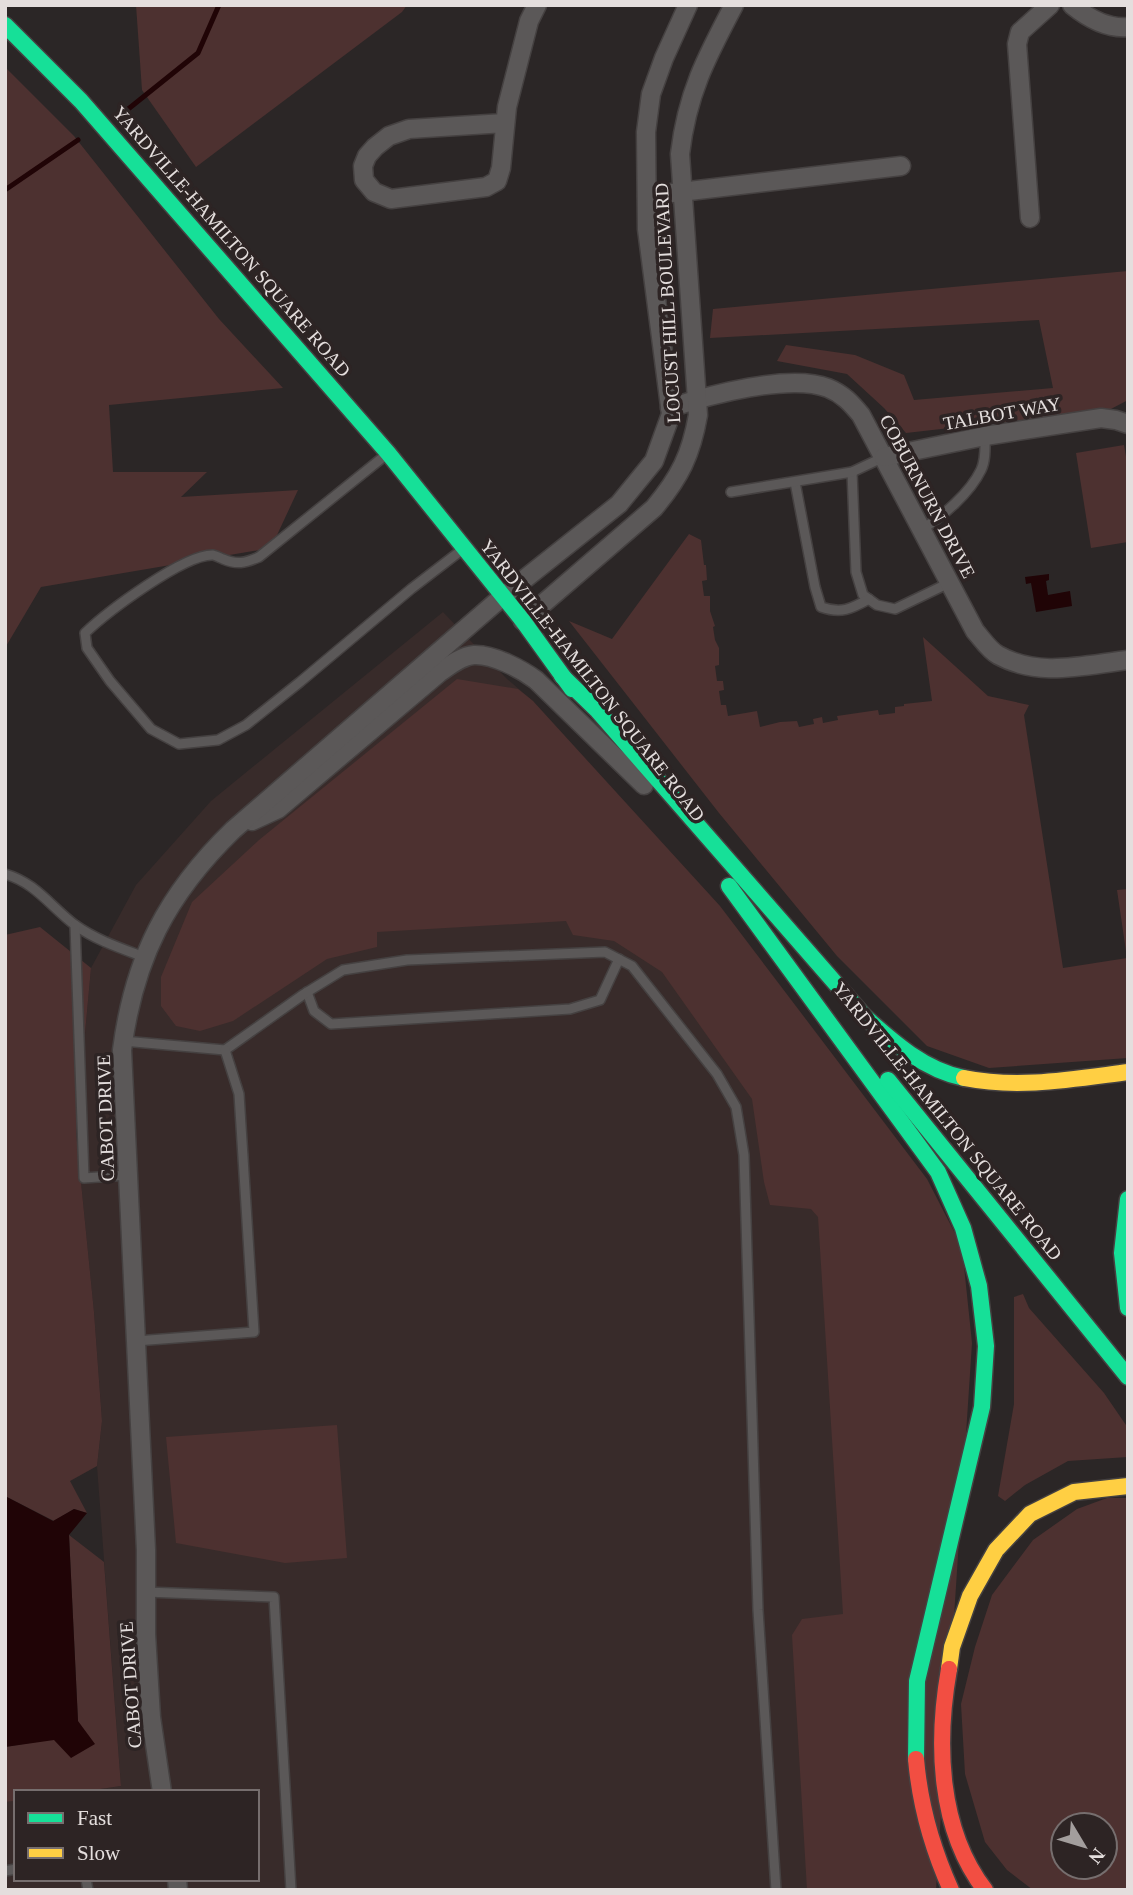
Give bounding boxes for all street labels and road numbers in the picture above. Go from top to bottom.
street label: YARDVILLE-HAMILTON SQUARE ROAD [108,102,355,381]
street label: LOCUST HILL BOULEVARD [651,182,684,424]
street label: TALBOT WAY [942,393,1063,434]
street label: COBURNURN DRIVE [876,411,980,582]
street label: YARDVILLE-HAMILTON SQUARE ROAD [476,535,709,825]
street label: YARDVILLE-HAMILTON SQUARE ROAD [829,978,1066,1265]
street label: CABOT DRIVE [93,1054,118,1182]
street label: CABOT DRIVE [116,1621,145,1749]

